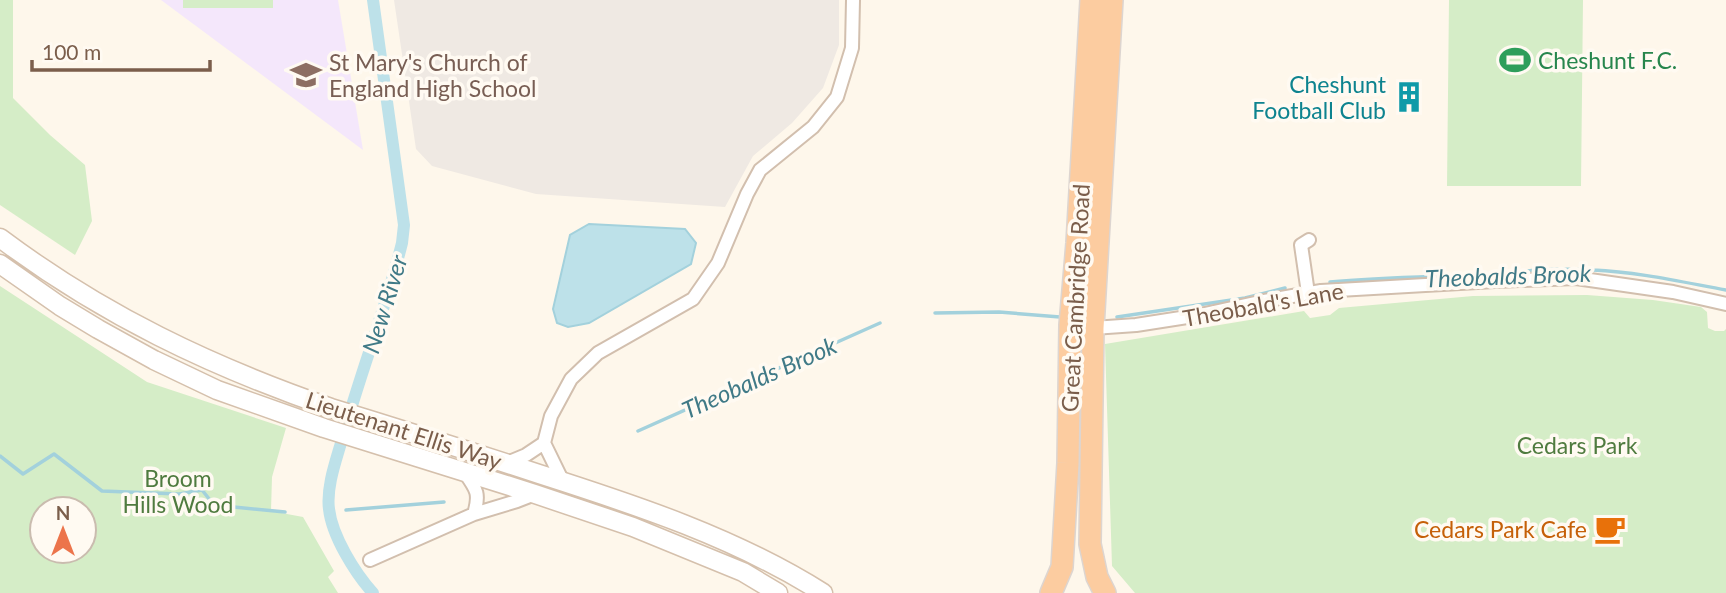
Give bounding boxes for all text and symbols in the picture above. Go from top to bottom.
scale bar [32,28,210,72]
text: 100 m [42,39,101,64]
sports icon: Cheshunt F.C. [1498,43,1532,77]
place label: Cheshunt F.C. [1538,46,1677,74]
place label: St Mary's Church of England High School [329,48,537,102]
school or university icon: St Mary's Church of England High School [289,58,323,92]
place label: Cheshunt Football Club [1252,70,1387,124]
building icon: Cheshunt Football Club [1392,80,1426,114]
street label: Great Cambridge Road [1055,183,1095,413]
water label: New River [355,251,413,357]
water label: Theobalds Brook [1425,258,1592,292]
street label: Theobald's Lane [1181,276,1345,332]
water label: Theobalds Brook [677,330,841,424]
street label: Lieutenant Ellis Way [303,385,506,475]
park label: Cedars Park [1517,431,1638,459]
park label: Broom Hills Wood [123,464,233,518]
north arrow [28,495,98,565]
text: N [56,501,70,524]
cafe icon: Cedars Park Cafe [1593,512,1627,546]
place label: Cedars Park Cafe [1414,515,1587,543]

